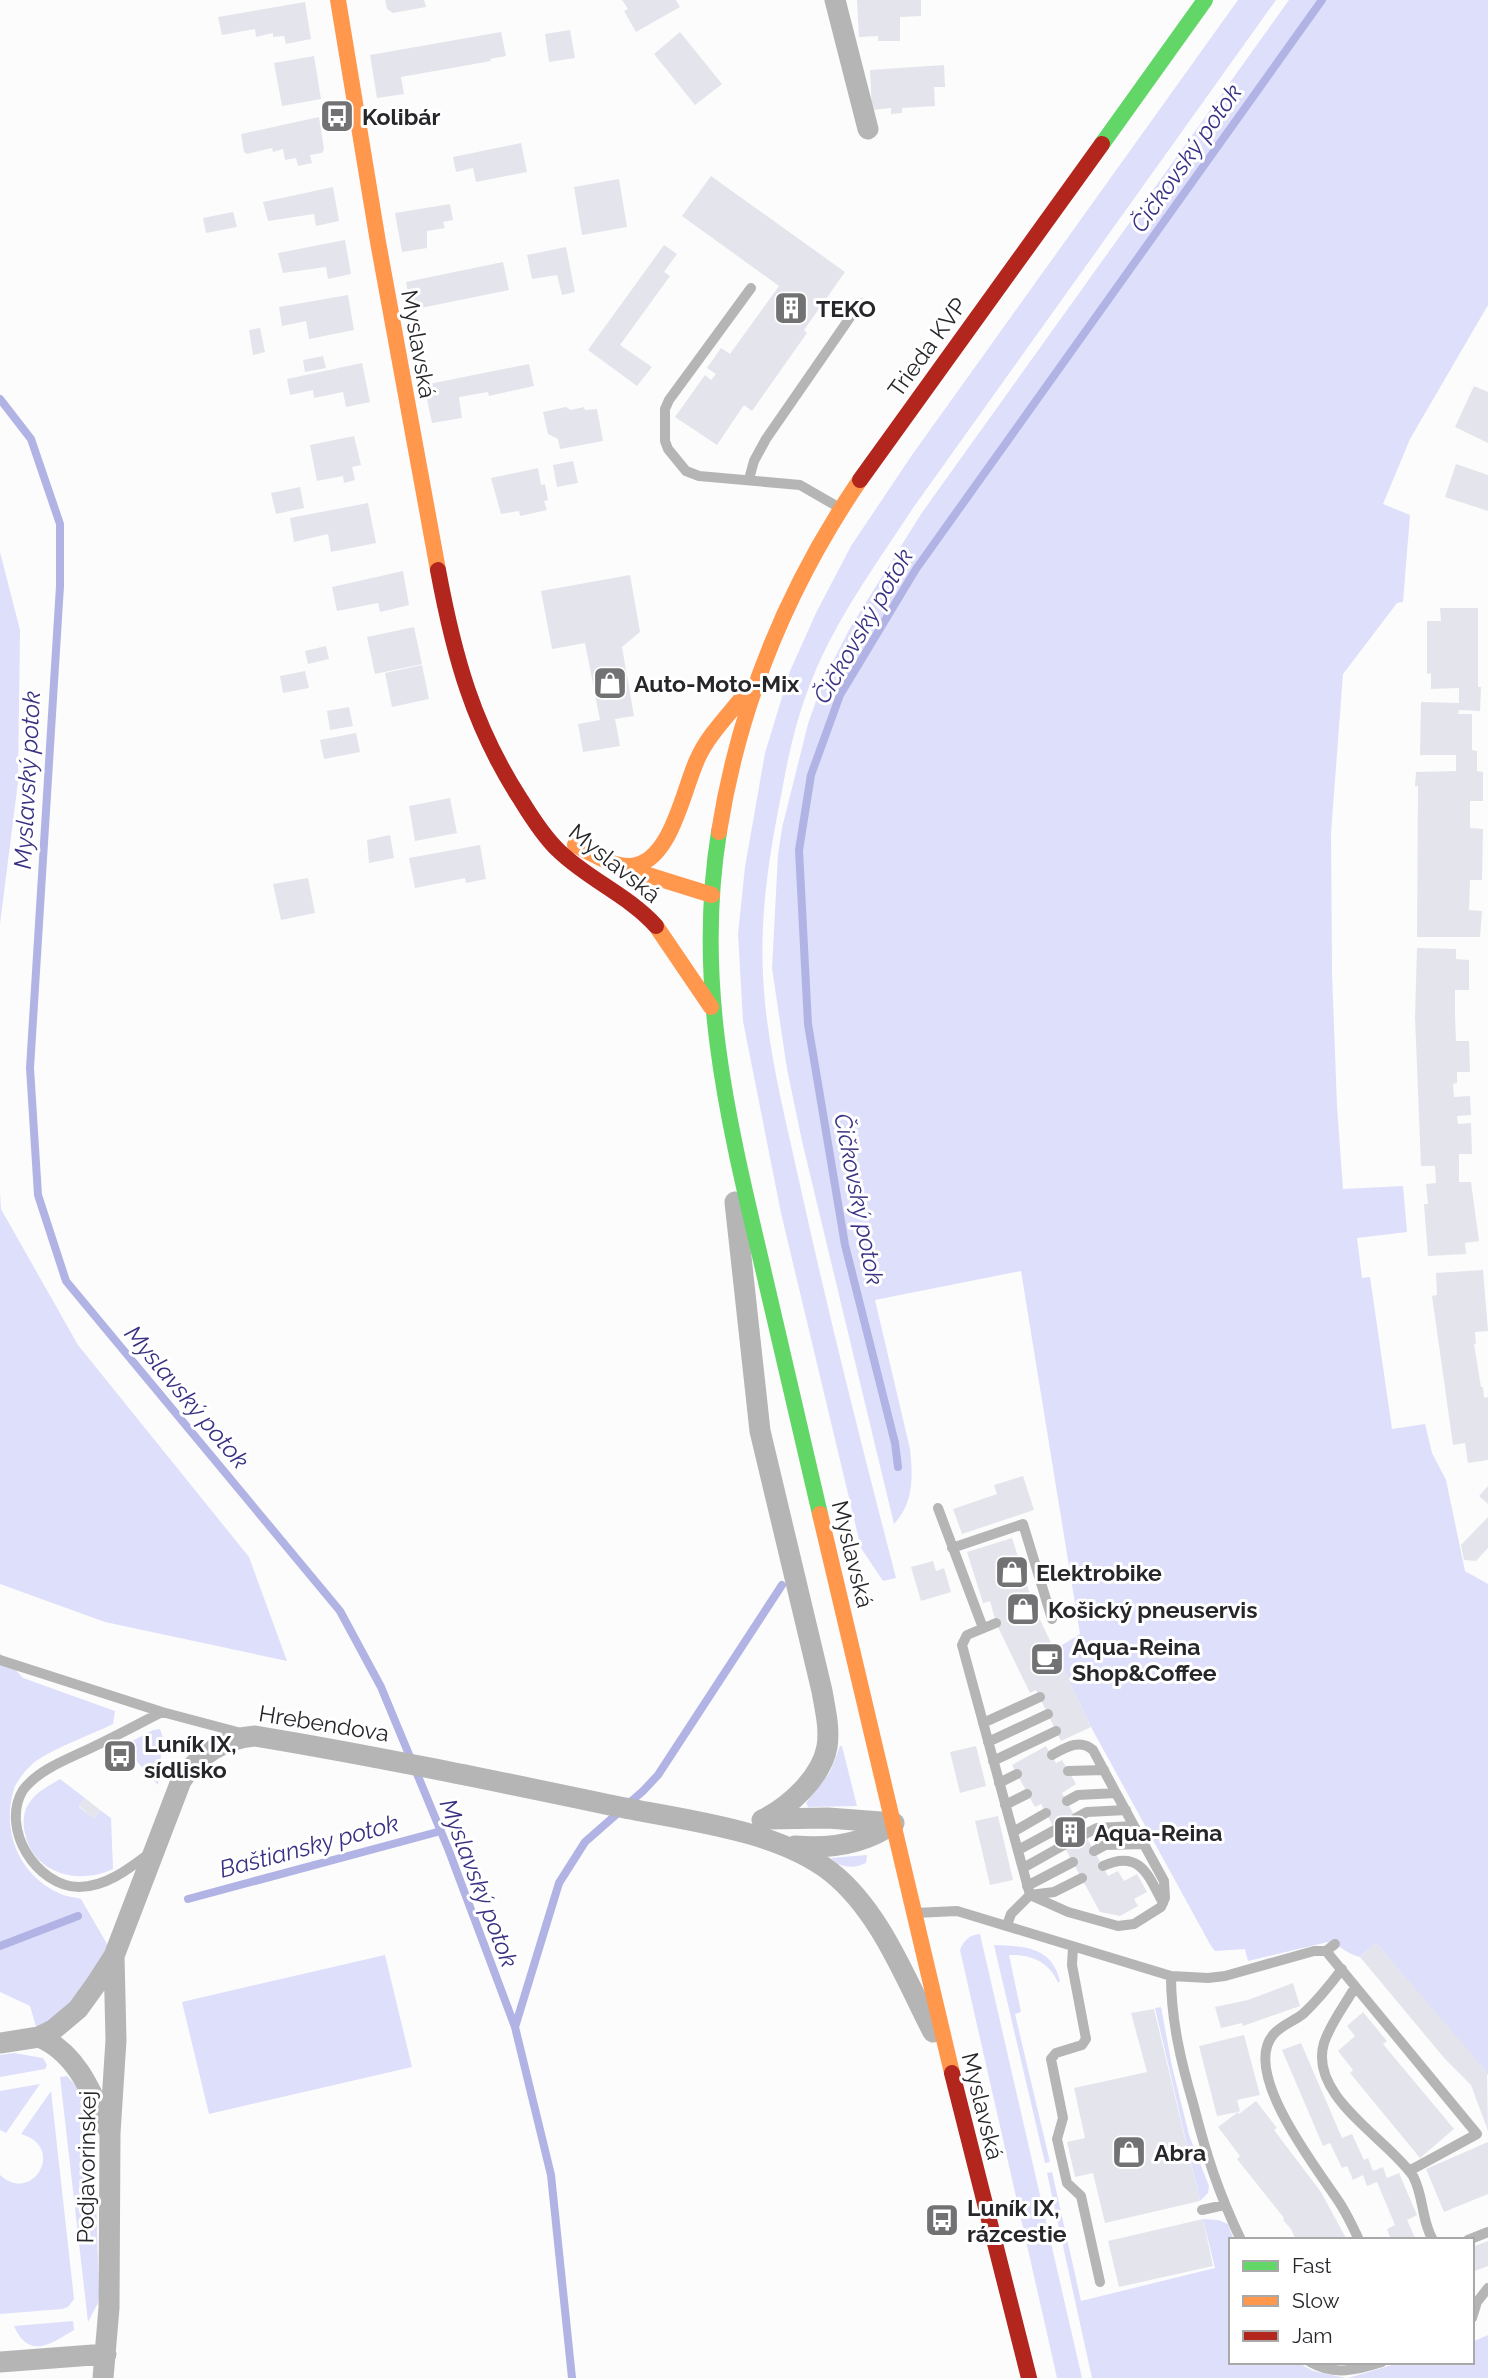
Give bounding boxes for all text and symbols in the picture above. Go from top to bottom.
water label: Čičkovský potok [1124,78,1248,238]
bus stop icon: Kolibár [318,97,356,135]
place label: Kolibár [362,103,440,130]
street label: Myslavská [396,288,442,400]
building icon: TEKO [772,289,810,327]
street label: Trieda KVP [882,292,972,402]
place label: TEKO [816,295,876,322]
water label: Čičkovský potok [807,543,919,709]
shop icon: Auto-Moto-Mix [591,664,629,702]
place label: Auto-Moto-Mix [634,670,800,697]
water label: Myslavský potok [8,690,46,870]
street label: Myslavská [564,818,666,908]
water label: Čičkovský potok [828,1111,890,1287]
water label: Myslavský potok [119,1319,255,1475]
street label: Myslavská [827,1498,879,1610]
shop icon: Elektrobike [993,1553,1031,1591]
place label: Elektrobike [1036,1559,1162,1586]
shop icon: Košický pneuservis [1004,1590,1042,1628]
place label: Košický pneuservis [1048,1596,1258,1623]
place label: Aqua-Reina Shop&Coffee [1072,1633,1217,1686]
cafe icon: Aqua-Reina Shop&Coffee [1028,1640,1066,1678]
street label: Hrebendova [257,1699,391,1747]
place label: Luník IX, sídlisko [144,1730,237,1783]
bus stop icon: Luník IX, sídlisko [101,1737,139,1775]
water label: Myslavský potok [434,1795,525,1971]
water label: Baštiansky potok [216,1808,402,1884]
building icon: Aqua-Reina [1051,1813,1089,1851]
place label: Aqua-Reina [1094,1819,1222,1846]
street label: Myslavská [957,2050,1009,2162]
street label: Podjavorinskej [71,2090,101,2244]
shop icon: Abra [1110,2133,1148,2171]
place label: Abra [1154,2139,1206,2166]
place label: Luník IX, rázcestie [967,2194,1067,2247]
bus stop icon: Luník IX, rázcestie [923,2201,961,2239]
legend [1229,2238,1474,2364]
text: Fast [1292,2253,1332,2278]
text: Slow [1292,2288,1340,2313]
text: Jam [1292,2323,1333,2348]

